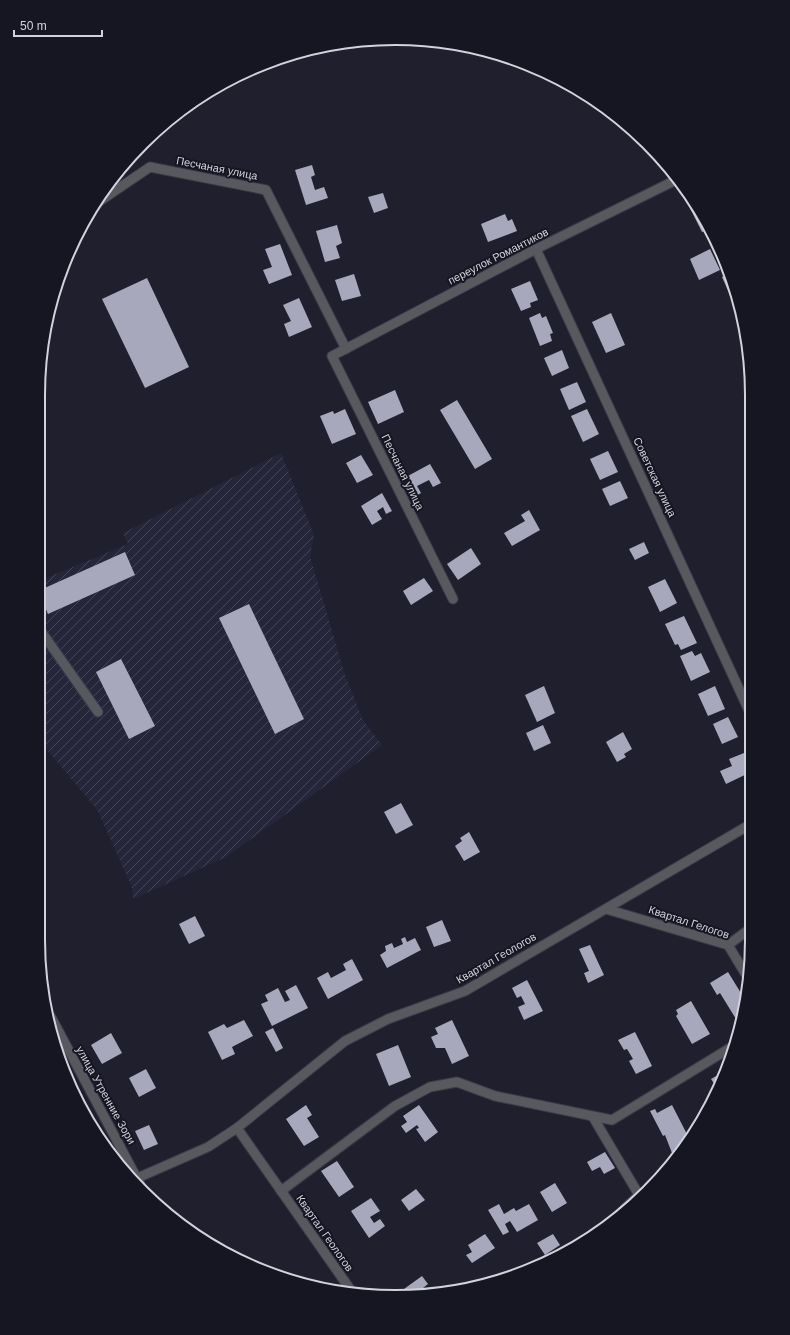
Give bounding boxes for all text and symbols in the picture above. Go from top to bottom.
scale bar [14,12,102,38]
text: 50 m [20,19,47,33]
street label: Песчаная улица [175,154,260,182]
street label: переулок Романтиков [446,225,550,286]
street label: Песчаная улица [379,432,427,513]
street label: Советская улица [631,435,679,519]
street label: Квартал Гелогов [647,903,731,941]
street label: Квартал Геологов [454,930,538,986]
street label: улица Утренние Зори [74,1044,138,1146]
street label: Квартал Геологов [294,1193,356,1274]

